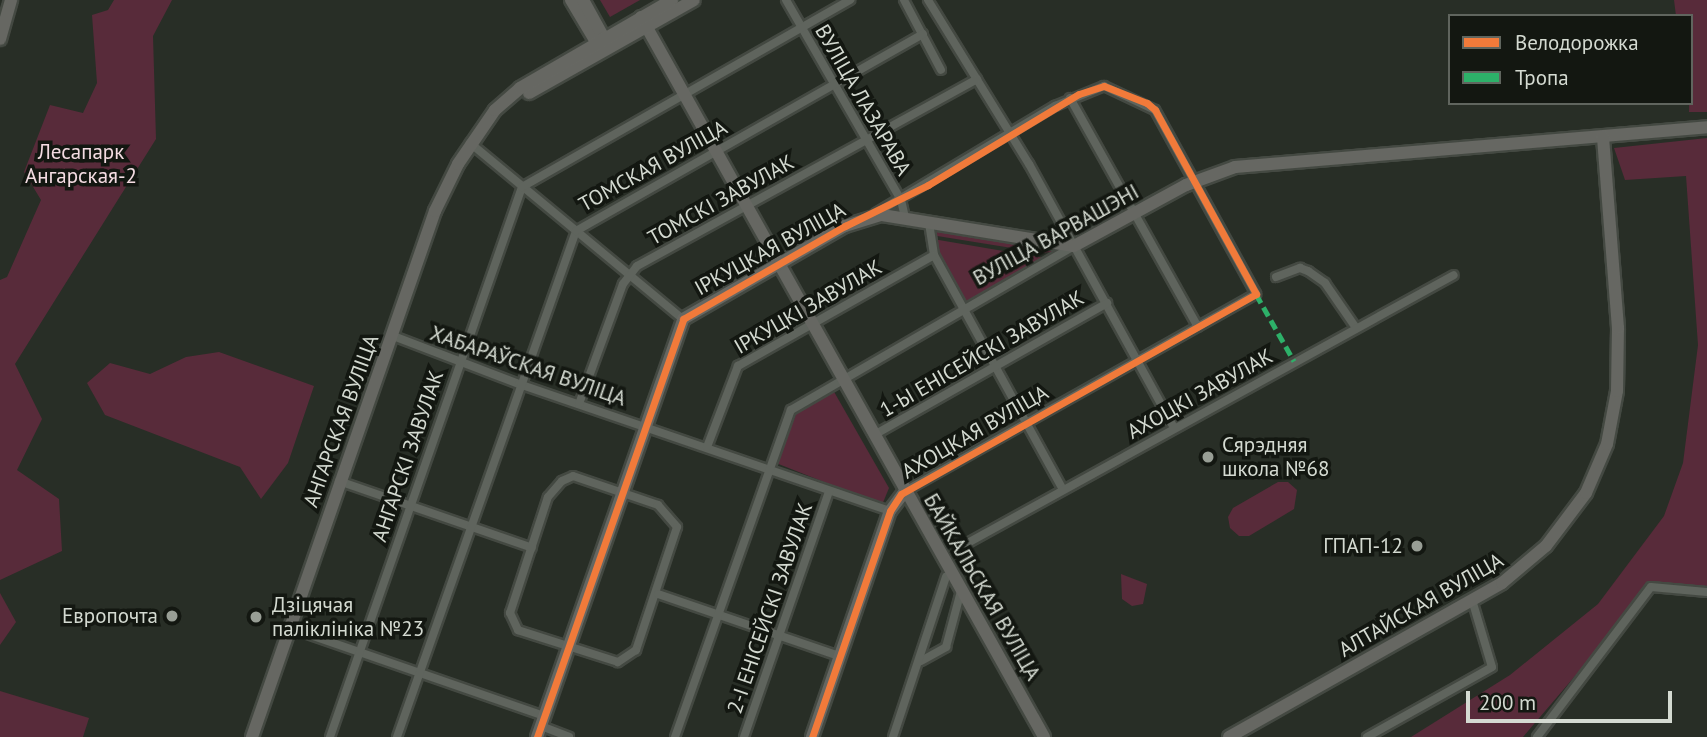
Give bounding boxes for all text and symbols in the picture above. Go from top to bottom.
legend [1448,14,1693,105]
street label: ВУЛІЦА ЛАЗАРАВА [809,20,917,180]
text: Велодорожка [1515,29,1639,56]
text: Тропа [1515,64,1569,91]
street label: ТОМСКАЯ ВУЛІЦА [575,115,731,217]
park label: Лесапарк Ангарская-2 [25,139,137,189]
street label: ТОМСКІ ЗАВУЛАК [644,149,798,251]
street label: ВУЛІЦА ВАРВАШЭНІ [968,179,1144,291]
street label: ІРКУЦКАЯ ВУЛІЦА [690,197,850,301]
street label: ІРКУЦКІ ЗАВУЛАК [730,255,886,359]
street label: 1-Ы ЕНІСЕЙСКІ ЗАВУЛАК [876,285,1088,423]
street label: ХАБАРАЎСКАЯ ВУЛІЦА [427,321,629,411]
street label: АНГАРСКАЯ ВУЛІЦА [298,331,384,511]
street label: АХОЦКІ ЗАВУЛАК [1123,344,1277,444]
street label: АНГАРСКІ ЗАВУЛАК [367,367,449,545]
street label: АХОЦКАЯ ВУЛІЦА [897,380,1053,484]
place label: Сярэдняя школа №68 [1222,432,1329,482]
marker: Сярэдняя школа №68 [1200,449,1216,465]
street label: БАЙКАЛЬСКАЯ ВУЛІЦА [918,489,1046,685]
street label: 2-І ЕНІСЕЙСКІ ЗАВУЛАК [722,499,818,717]
place label: ГПАП-12 [1323,533,1403,559]
marker: ГПАП-12 [1409,538,1425,554]
street label: АЛТАЙСКАЯ ВУЛІЦА [1334,548,1508,662]
place label: Дзіцячая паліклініка №23 [272,592,424,642]
place label: Европочта [62,603,158,629]
marker: Дзіцячая паліклініка №23 [246,607,266,627]
marker: Европочта [164,608,180,624]
scale bar [1469,678,1676,722]
text: 200 m [1479,689,1536,716]

